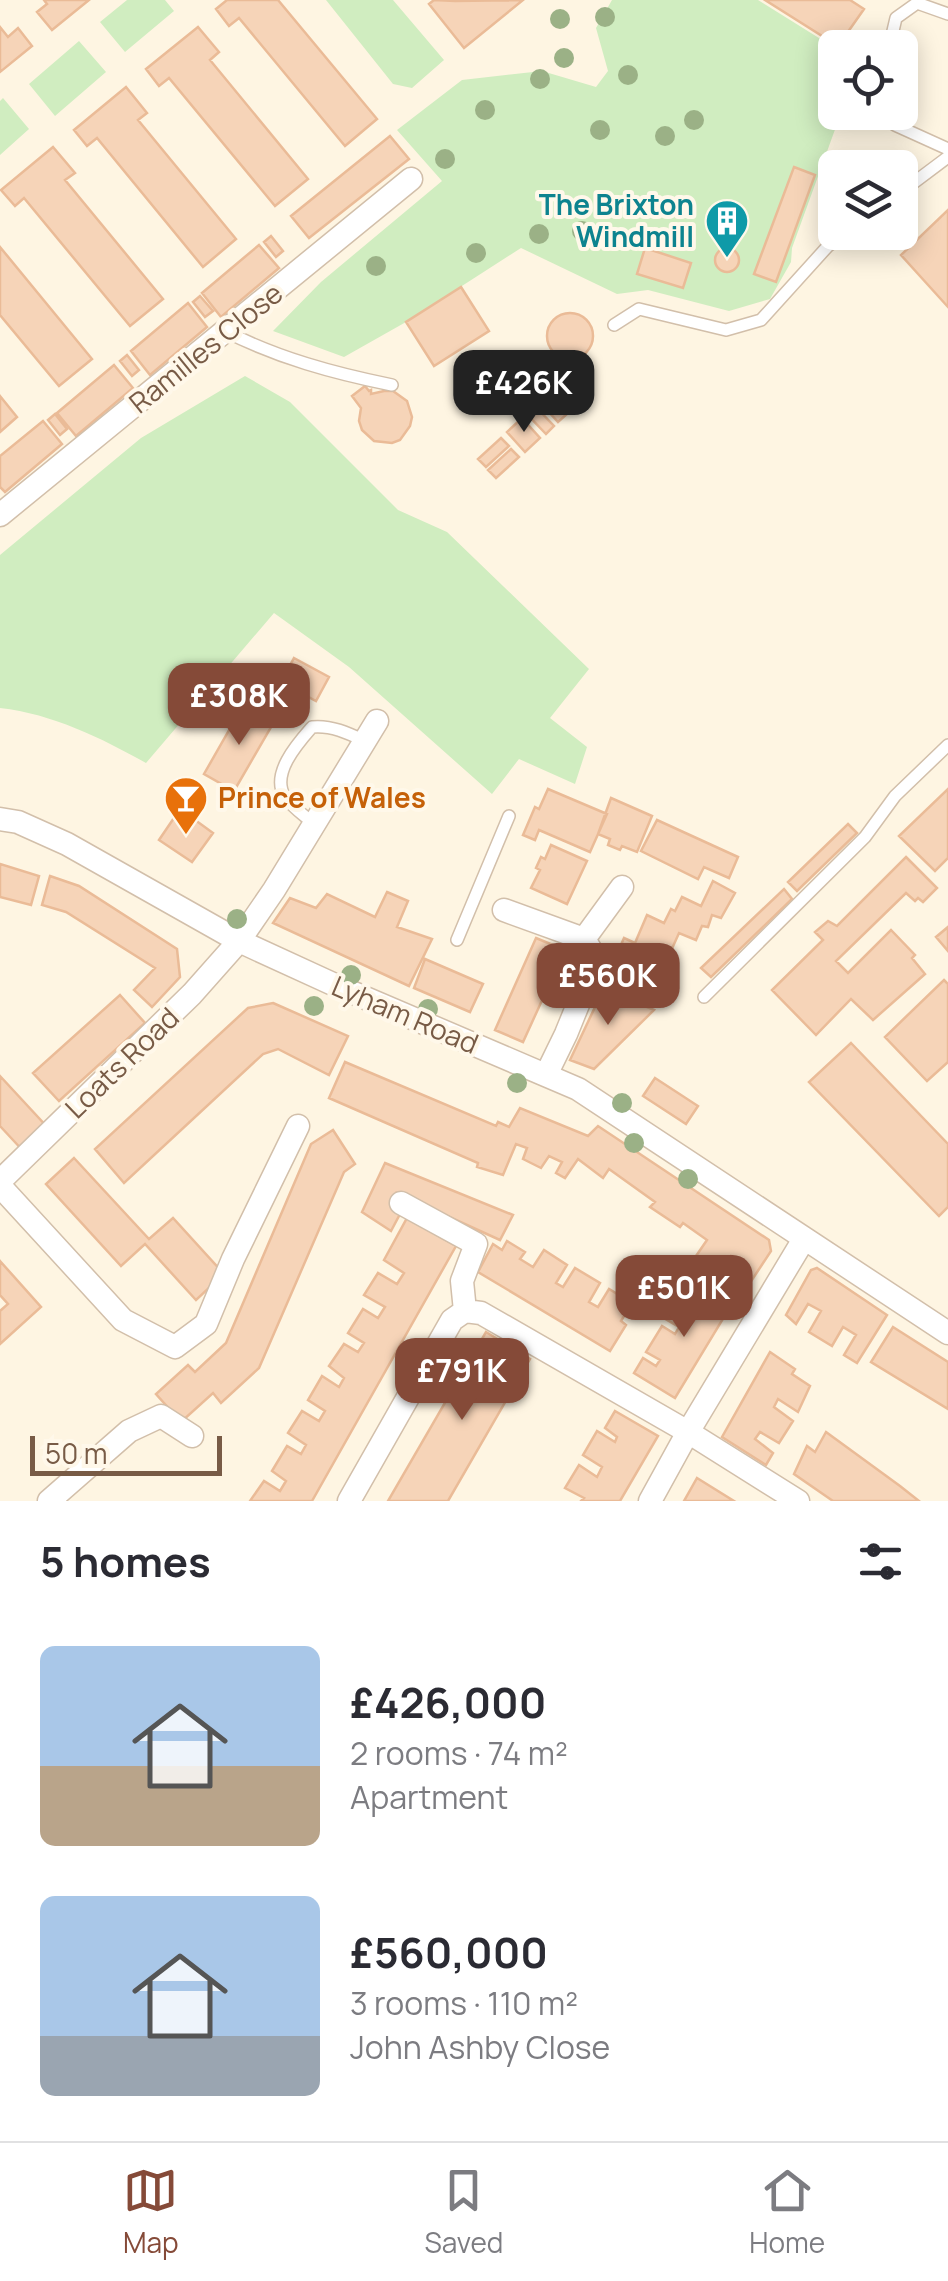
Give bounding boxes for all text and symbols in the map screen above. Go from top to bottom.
map controls [818,30,918,250]
button: locate [818,30,918,130]
button: layers [818,150,918,250]
place label: The Brixton Windmill [539,185,694,255]
building icon: The Brixton Windmill [704,198,750,259]
street label: Ramilles Close [121,274,290,421]
pin: £426K [454,350,594,435]
text: £426K [475,360,573,404]
pin: £308K [169,663,309,748]
text: £308K [190,673,288,717]
bar icon: Prince of Wales [163,775,209,836]
place label: Prince of Wales [218,778,426,816]
pin: £560K [538,943,678,1028]
text: £560K [559,953,657,997]
street label: Lyham Road [326,966,484,1062]
street label: Loats Road [56,998,186,1126]
pin: £501K [614,1255,754,1340]
text: £501K [638,1265,730,1309]
pin: £791K [392,1338,532,1423]
text: £791K [417,1348,507,1392]
scale bar [30,1431,222,1476]
text: 50 m [45,1434,108,1472]
text: 5 homes [40,1532,211,1590]
icon: filters [853,1534,908,1589]
text: £426,000 [350,1673,546,1731]
icon: home [120,1686,240,1806]
text: 2 rooms · 74 m² [350,1731,568,1775]
text: Apartment [350,1775,508,1819]
text: £560,000 [350,1923,548,1981]
icon: home [120,1936,240,2056]
text: 3 rooms · 110 m² [350,1981,578,2025]
text: John Ashby Close [350,2025,610,2069]
tab: Map [123,2163,179,2261]
tab: Saved [425,2163,503,2261]
tab: Home [749,2163,825,2261]

